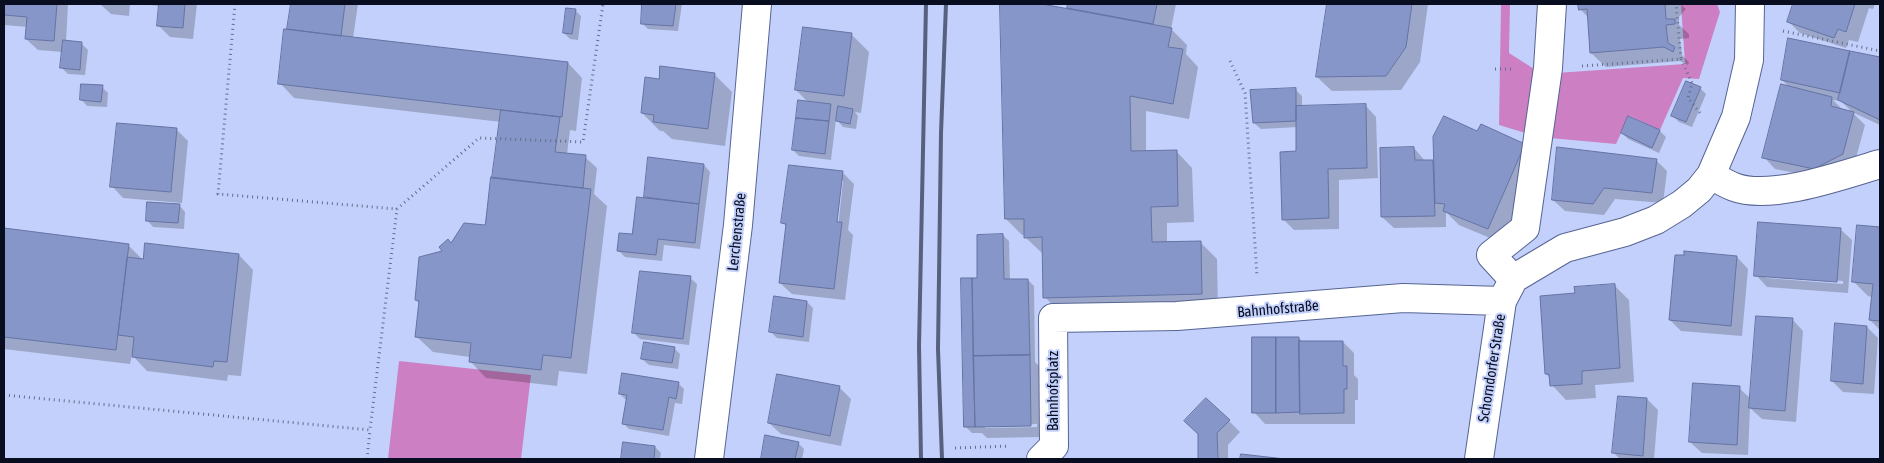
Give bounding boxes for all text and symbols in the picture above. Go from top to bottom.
street label: Lerchenstraße [724,192,750,272]
street label: Bahnhofstraße [1237,296,1319,322]
street label: Schorndorfer Straße [1475,313,1509,423]
street label: Bahnhofsplatz [1044,351,1062,431]

